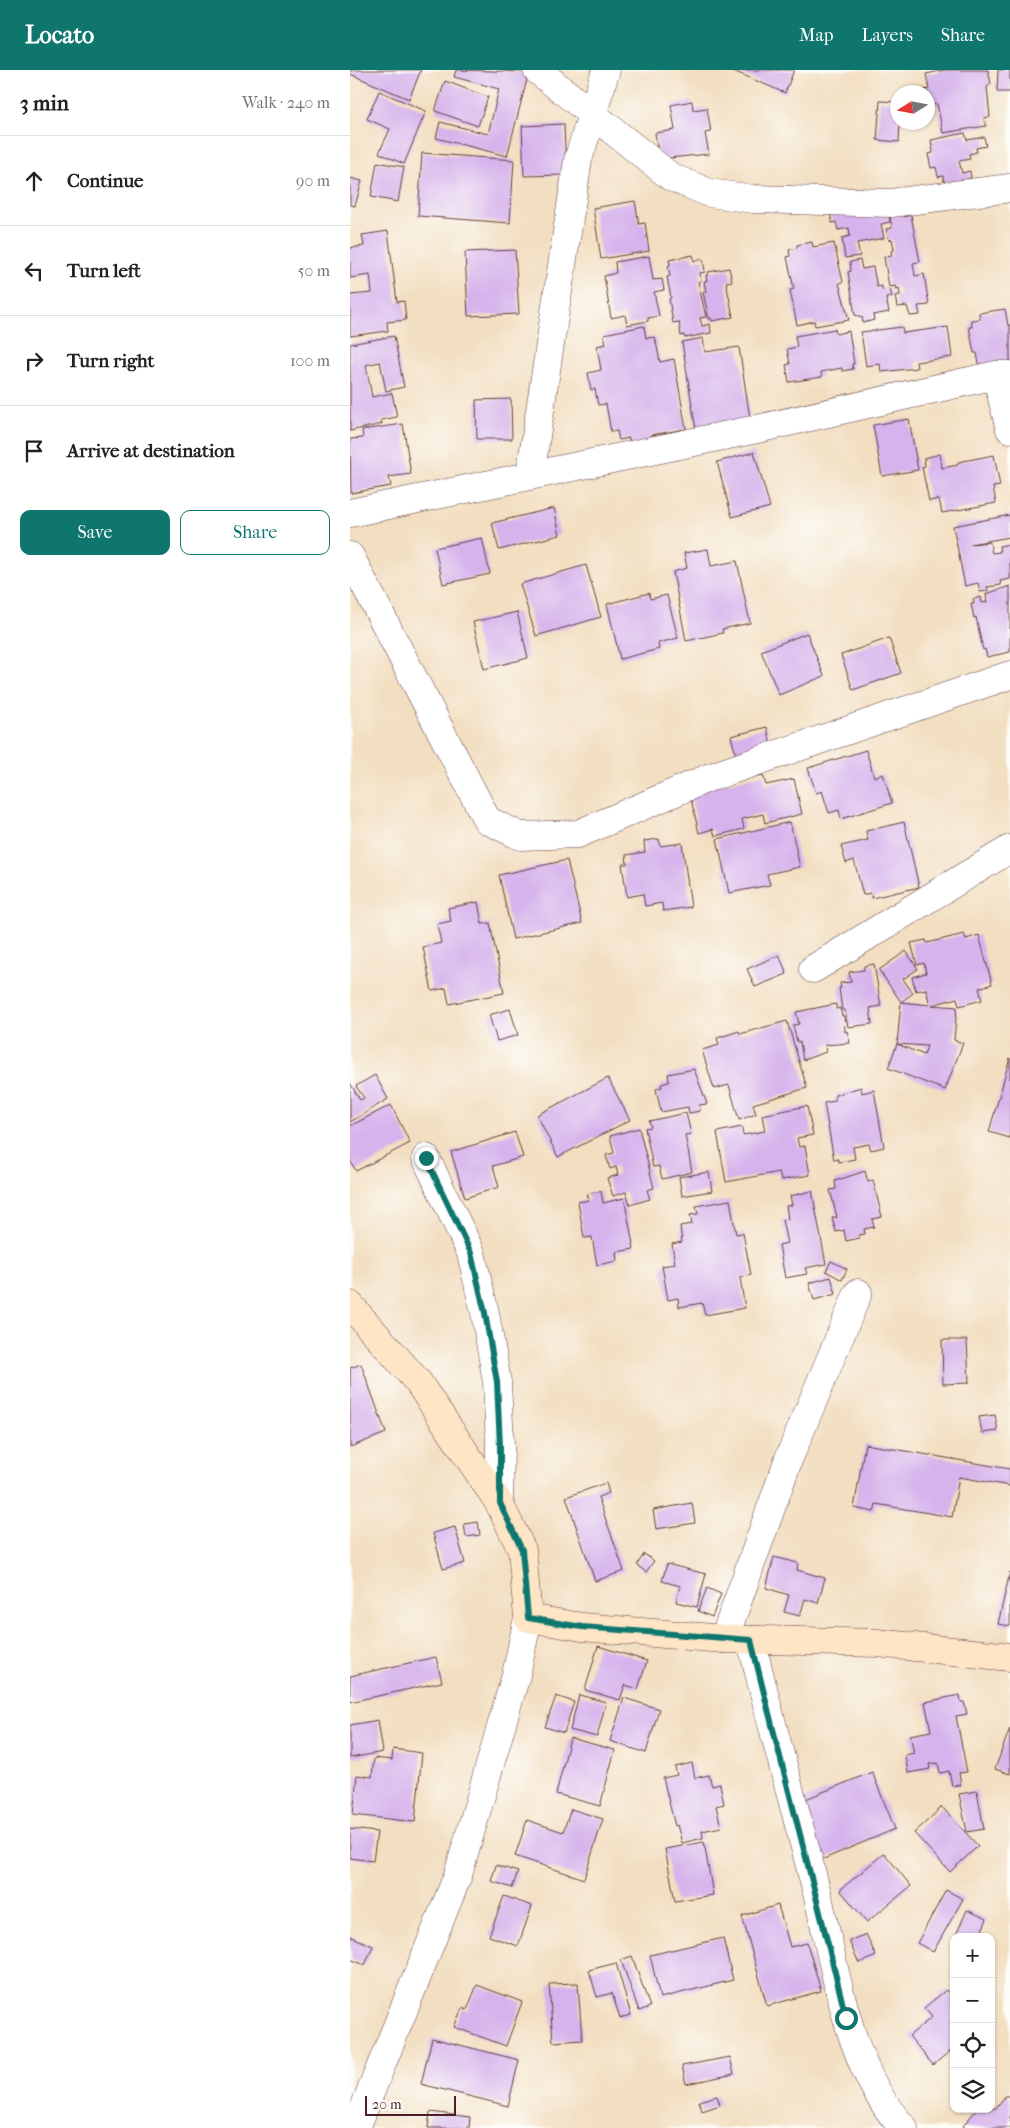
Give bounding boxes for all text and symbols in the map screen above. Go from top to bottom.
text: Locato [25,21,94,49]
text: Map [799,25,833,46]
text: Layers [861,25,913,46]
text: Share [941,25,985,46]
north arrow [890,85,935,130]
text: 3 min [20,91,69,115]
text: Walk · 240 m [242,93,330,112]
icon: ahead [20,167,48,195]
text: Continue [67,170,143,192]
text: 90 m [296,171,330,190]
icon: left [20,257,48,285]
text: Turn left [67,260,141,282]
text: 50 m [298,261,330,280]
icon: right [20,347,48,375]
text: Turn right [67,350,154,372]
text: 100 m [290,351,330,370]
icon: arrive [20,437,48,465]
text: Arrive at destination [67,440,235,462]
button: Save [20,510,170,555]
button: Share [180,510,330,555]
route end [415,1147,438,1170]
map controls [950,1933,995,2113]
button: + [950,1933,995,1978]
button: − [950,1978,995,2023]
route start [835,2007,858,2030]
button: locate [950,2023,995,2068]
button: layers [950,2068,995,2113]
scale bar [365,2093,456,2116]
text: 20 m [372,2096,402,2113]

